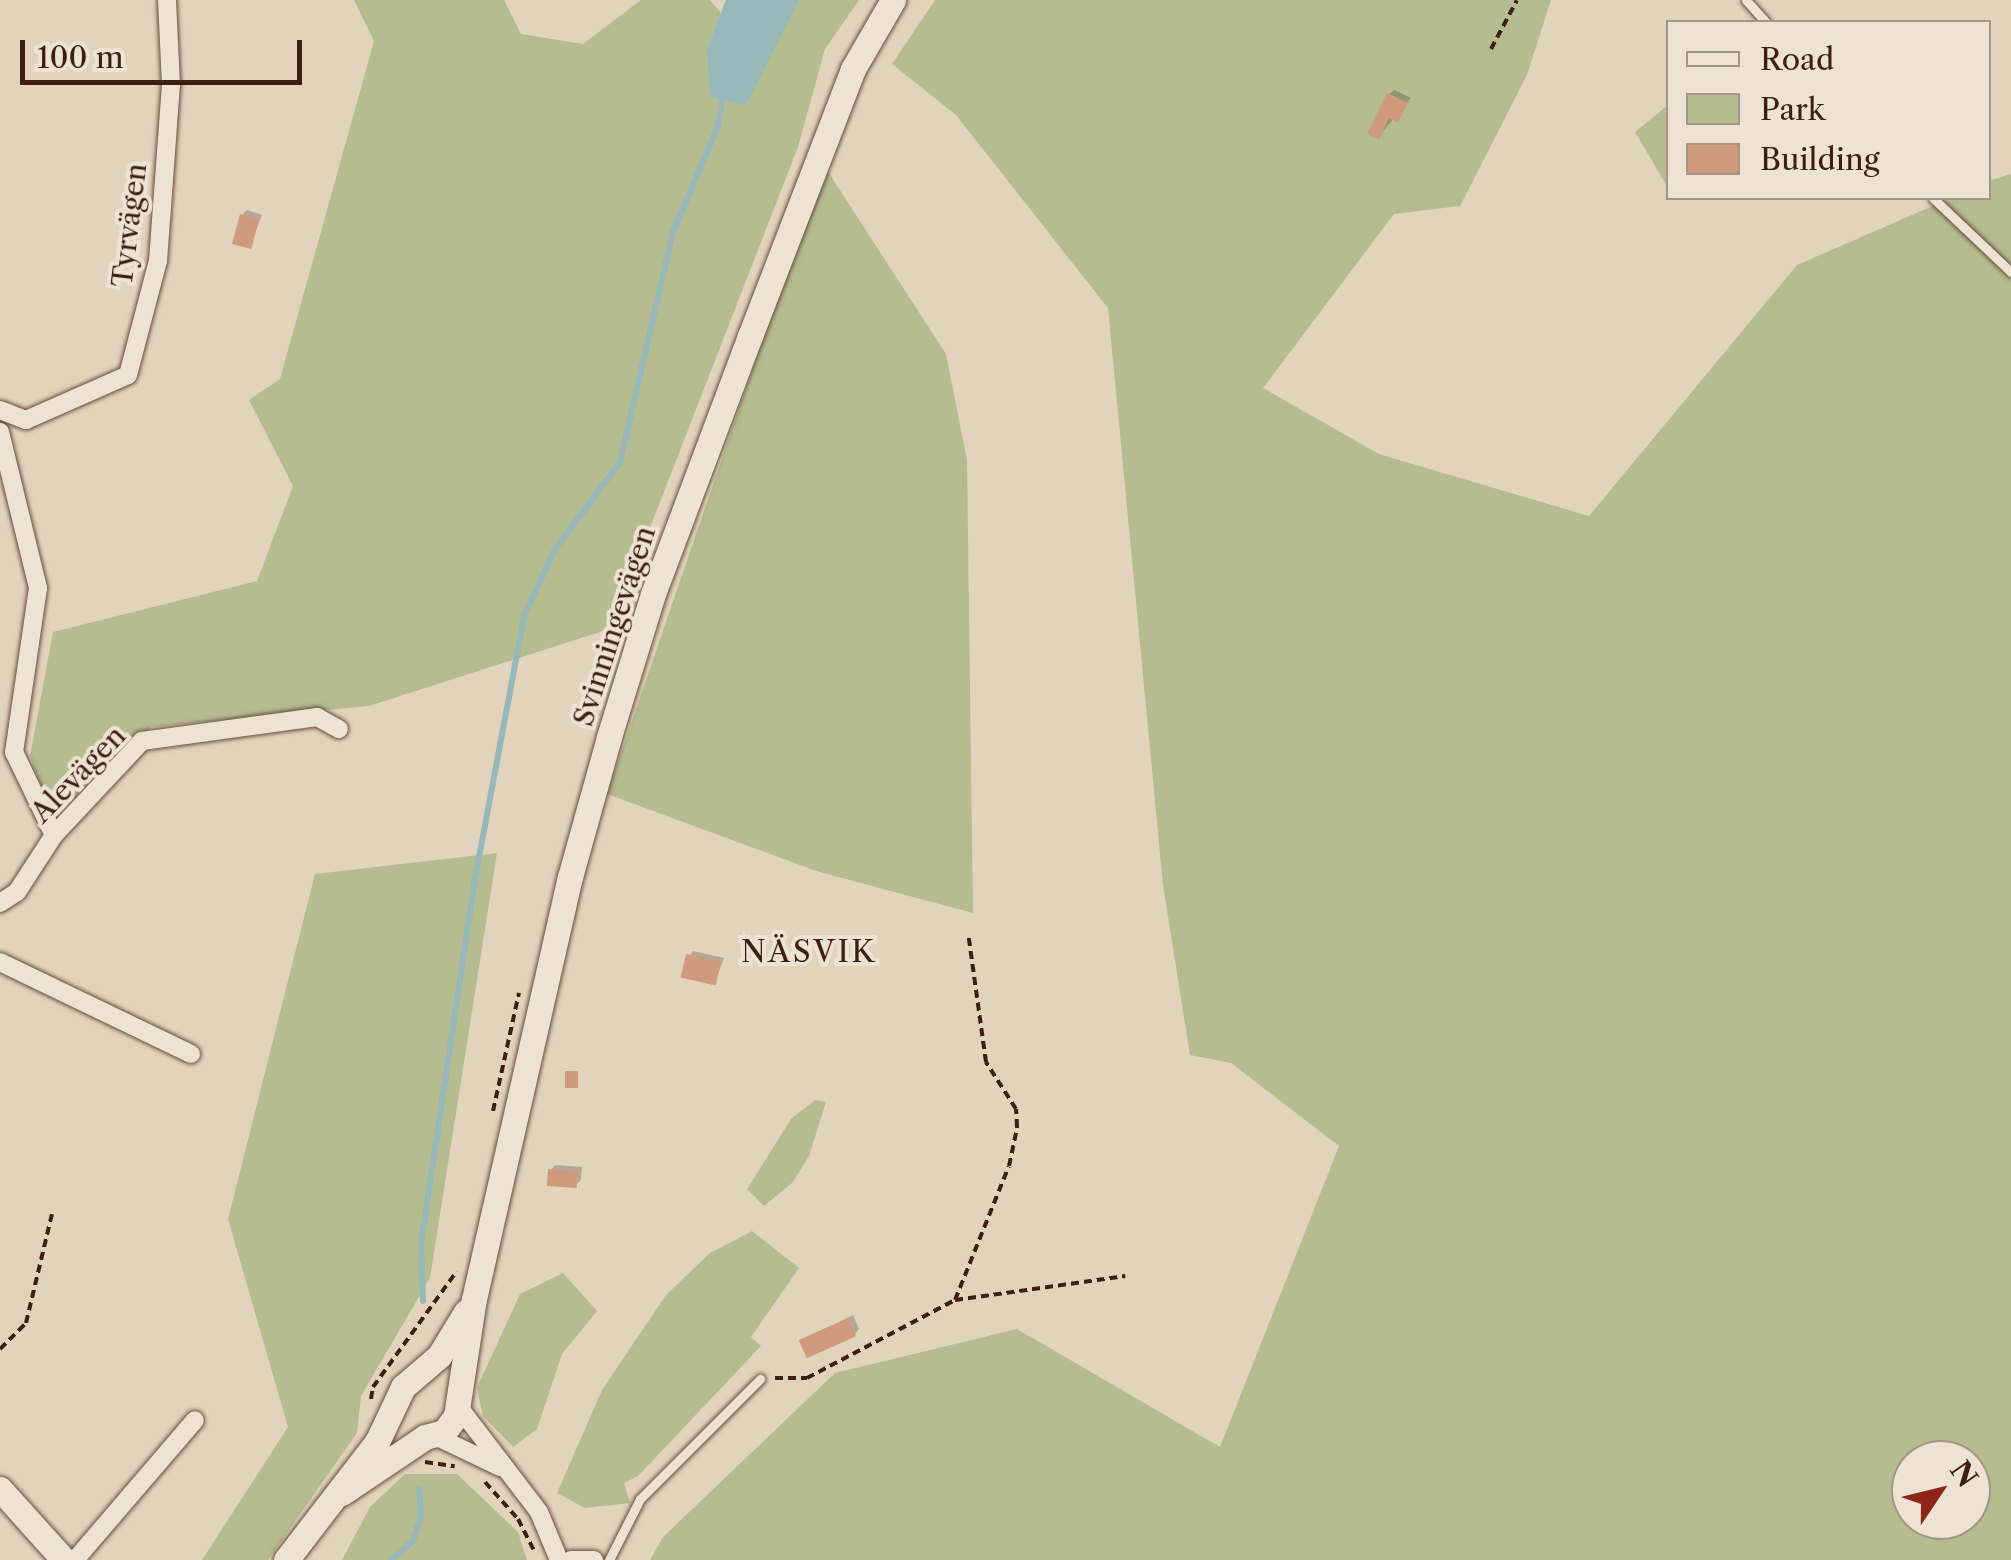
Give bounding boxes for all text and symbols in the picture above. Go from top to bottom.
scale bar [25,20,308,82]
legend [1666,20,1991,200]
text: 100 m [37,39,124,76]
text: Road [1760,41,1834,78]
text: Park [1760,91,1825,128]
text: Building [1760,141,1880,178]
street label: Tyrvägen [105,161,153,289]
street label: Svinningevägen [566,522,662,730]
street label: Alevägen [24,719,132,829]
district label: NÄSVIK [741,934,877,970]
north arrow [1891,1440,1991,1540]
text: N [1943,1454,1985,1494]

